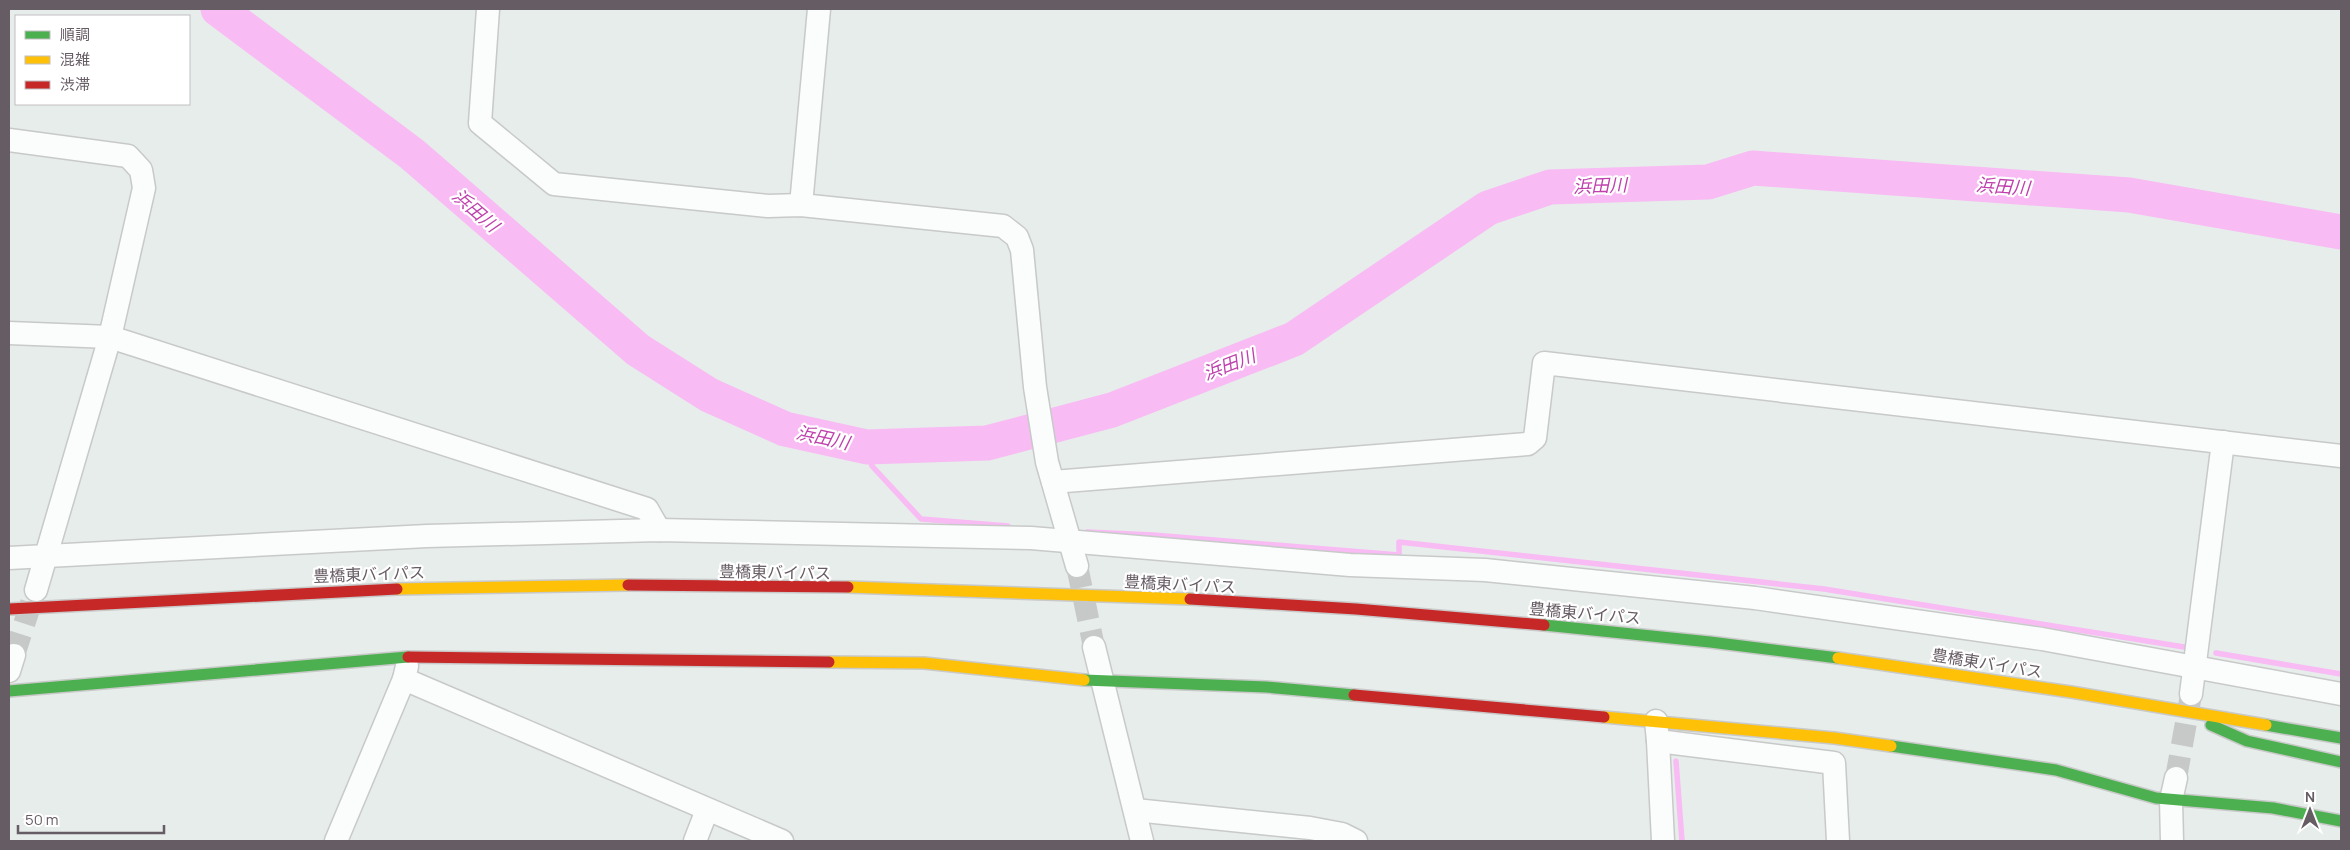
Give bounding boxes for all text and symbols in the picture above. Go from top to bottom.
legend [15,15,190,105]
text: 順調 [60,24,90,45]
text: 混雑 [60,49,90,70]
text: 渋滞 [60,74,90,95]
water label: 浜田川 [1573,172,1629,198]
water label: 浜田川 [1975,172,2033,200]
water label: 浜田川 [448,183,506,238]
water label: 浜田川 [1199,342,1260,385]
water label: 浜田川 [794,420,854,455]
street label: 豊橋東バイパス [719,560,831,584]
street label: 豊橋東バイパス [313,561,425,587]
street label: 豊橋東バイパス [1124,570,1236,598]
street label: 豊橋東バイパス [1528,597,1642,629]
street label: 豊橋東バイパス [1930,643,2044,683]
north arrow [2285,785,2335,835]
text: N [2305,787,2315,806]
scale bar [18,802,164,834]
text: 50 m [25,809,59,830]

